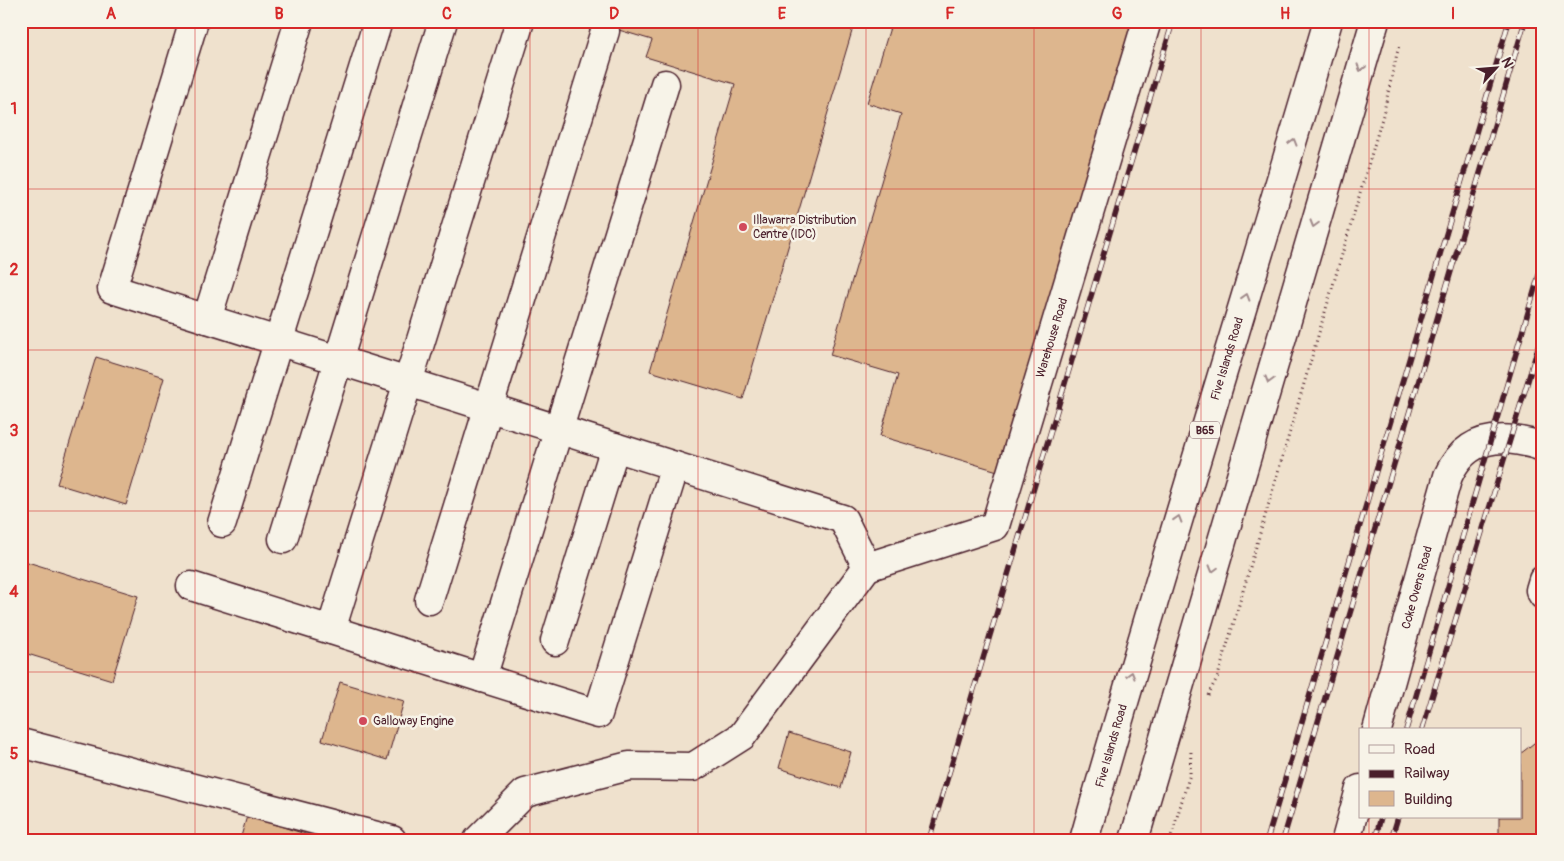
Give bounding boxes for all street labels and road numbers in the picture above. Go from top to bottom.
street label: Warehouse Road [1033,296,1071,380]
street label: Five Islands Road [1207,315,1247,402]
road number: B65 [1190,422,1220,438]
street label: Coke Ovens Road [1398,544,1436,631]
street label: Five Islands Road [1092,702,1130,789]

